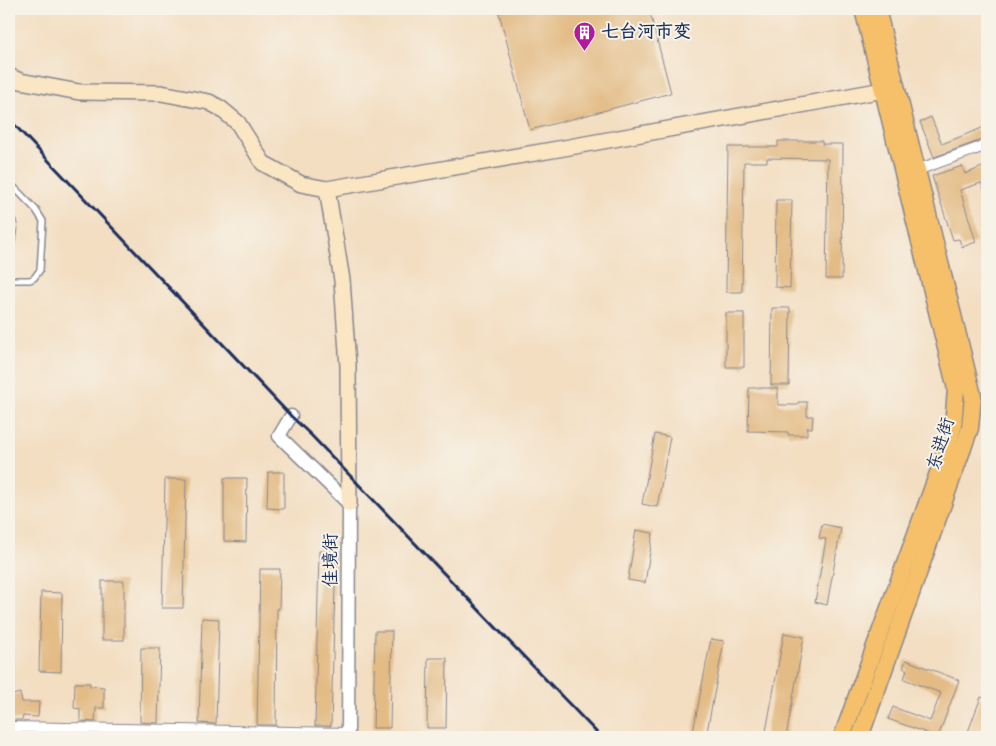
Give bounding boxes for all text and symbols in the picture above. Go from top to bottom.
building icon: 七台河市变 [573,20,597,51]
place label: 七台河市变 [601,20,691,44]
street label: 东进街 [922,415,960,473]
street label: 佳境街 [319,533,343,587]

